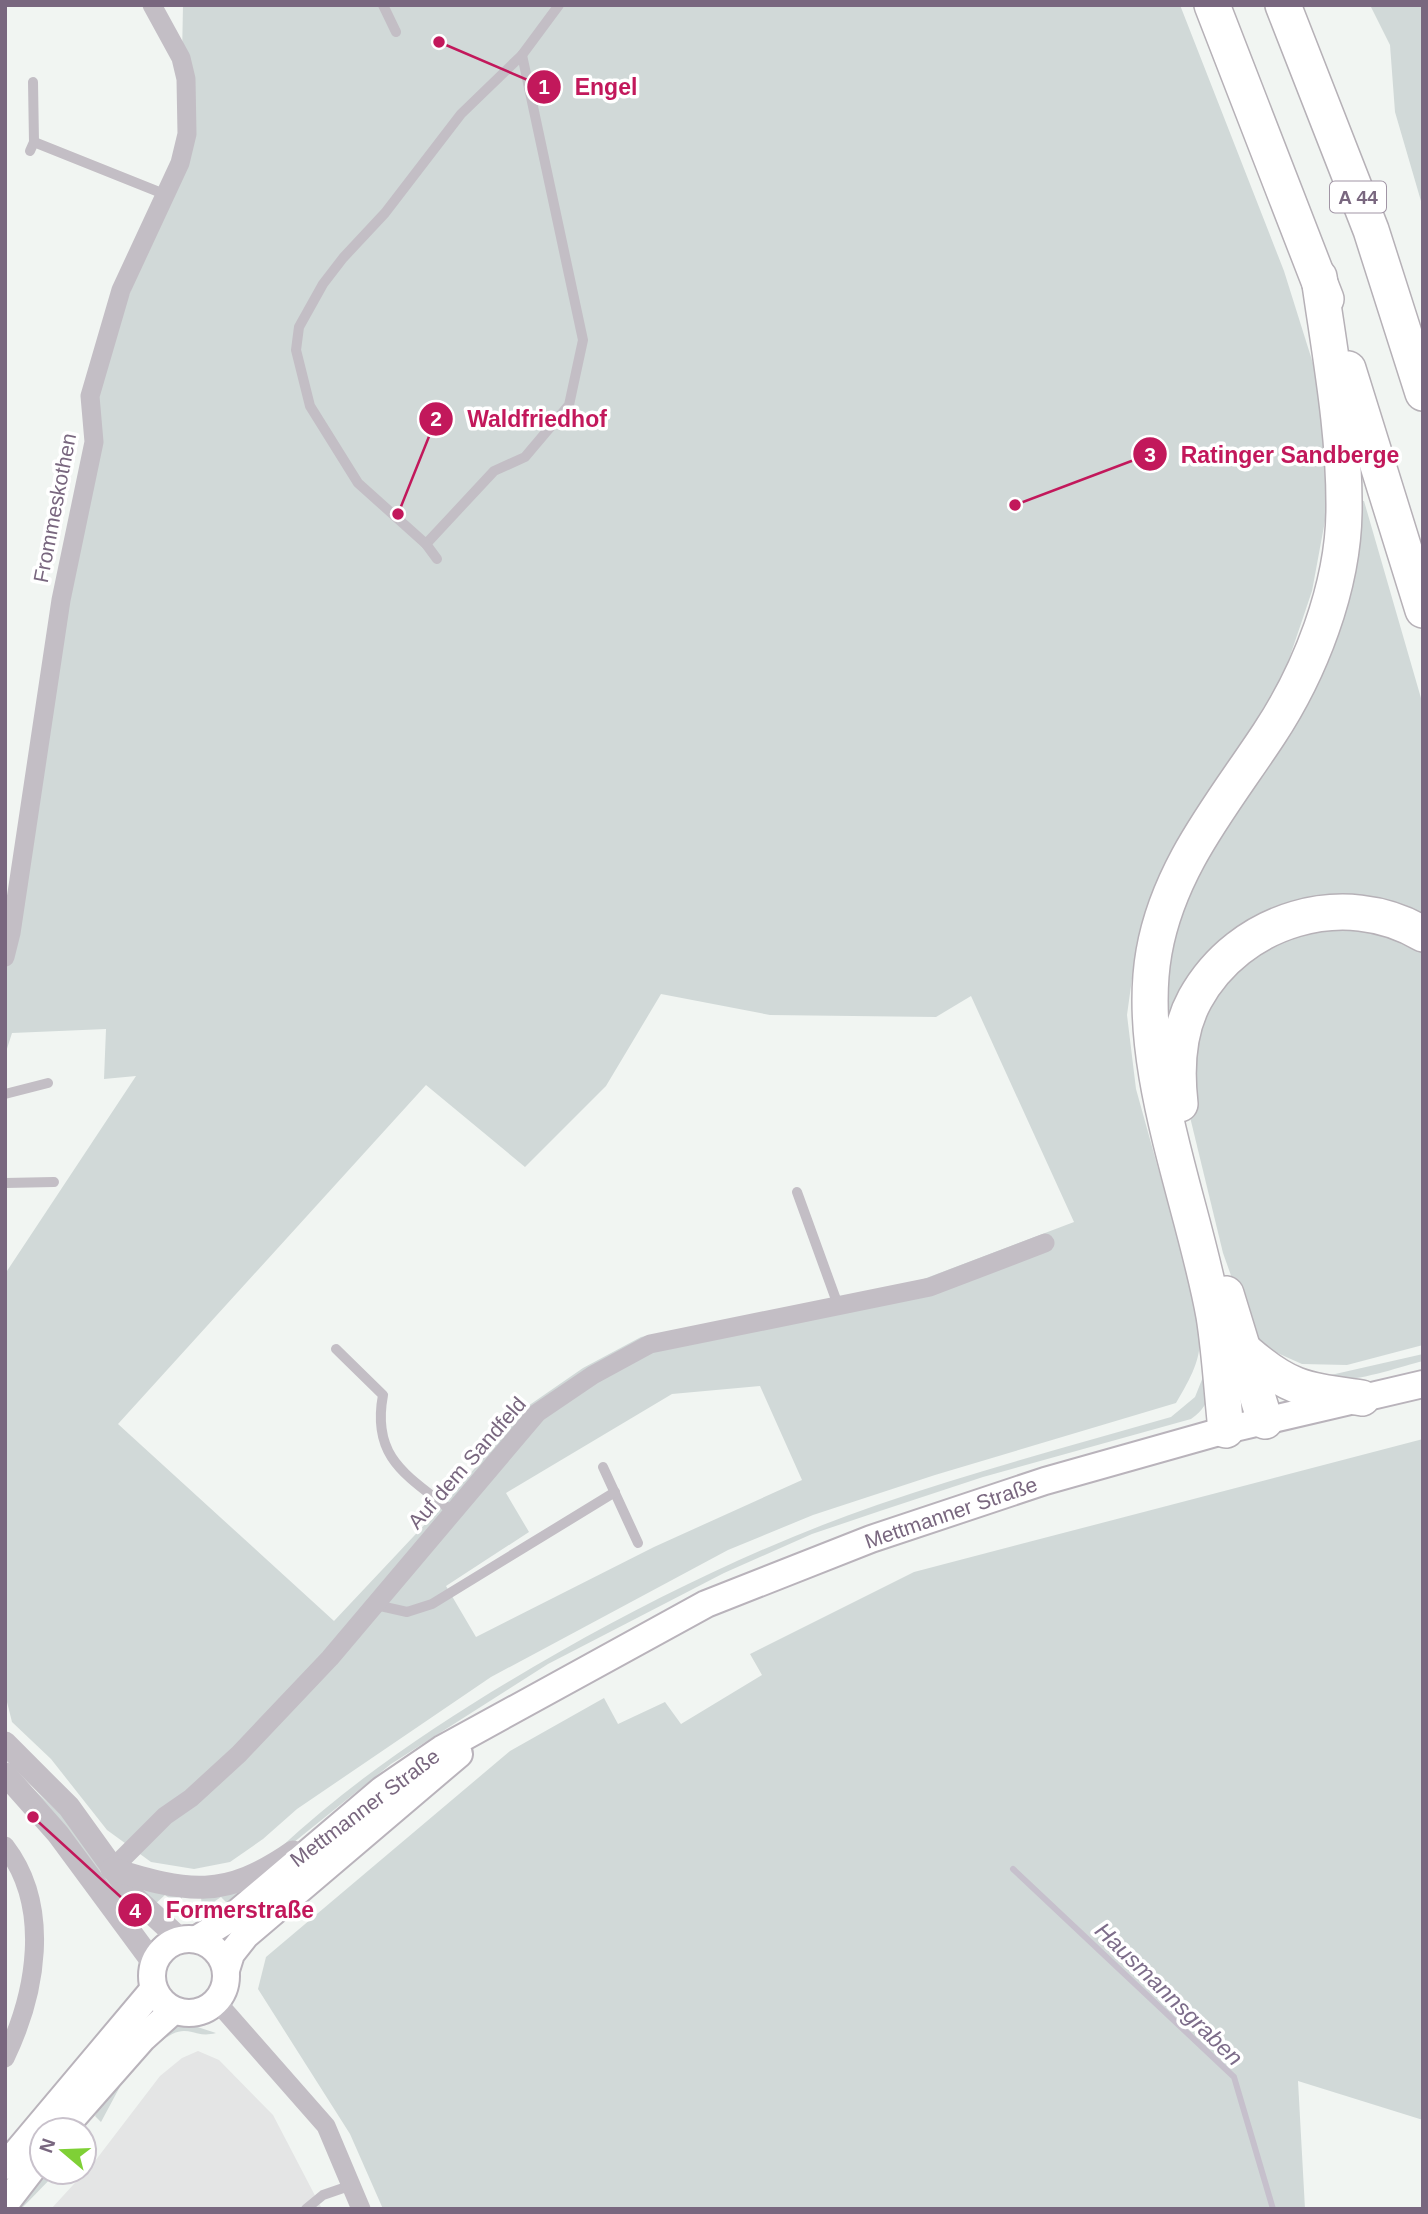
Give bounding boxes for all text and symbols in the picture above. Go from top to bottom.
callout: Engel [526,65,652,109]
text: Engel [575,74,637,100]
text: 1 [538,75,550,98]
road number: A 44 [1330,182,1386,212]
callout: Waldfriedhof [418,397,621,441]
text: Waldfriedhof [467,406,607,432]
text: 2 [430,407,442,430]
street label: Frommeskothen [29,431,80,585]
callout: Ratinger Sandberge [1132,432,1414,476]
text: Ratinger Sandberge [1181,442,1399,468]
text: 3 [1144,443,1156,466]
street label: Auf dem Sandfeld [403,1392,530,1533]
street label: Mettmanner Straße [862,1472,1040,1553]
street label: Mettmanner Straße [286,1744,444,1871]
callout: Formerstraße [117,1888,329,1932]
text: Formerstraße [166,1897,314,1923]
text: 4 [129,1899,141,1922]
water label: Hausmannsgraben [1090,1917,1248,2071]
north arrow [28,2116,98,2186]
text: N [35,2136,60,2156]

